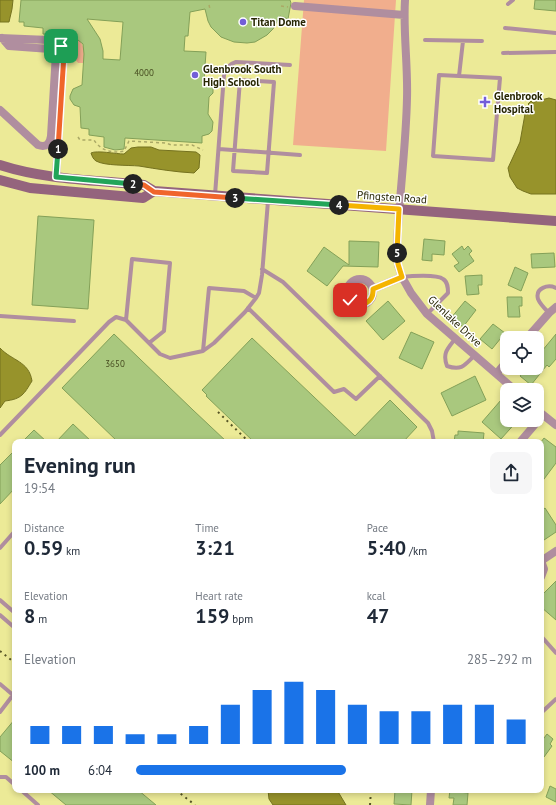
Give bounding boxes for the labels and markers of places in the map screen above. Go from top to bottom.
place label: Titan Dome [251,15,306,29]
marker: Titan Dome [238,17,248,27]
pin [44,29,78,63]
place label: Glenbrook South High School [203,62,281,89]
marker: Glenbrook South High School [190,70,200,80]
place label: Glenbrook Hospital [494,89,543,116]
marker: Glenbrook Hospital [479,96,491,108]
pin: 1 [48,139,68,159]
pin: 2 [123,174,143,194]
pin: 3 [225,188,245,208]
pin: 4 [329,195,349,215]
pin: 5 [387,243,407,263]
pin [333,283,367,317]

